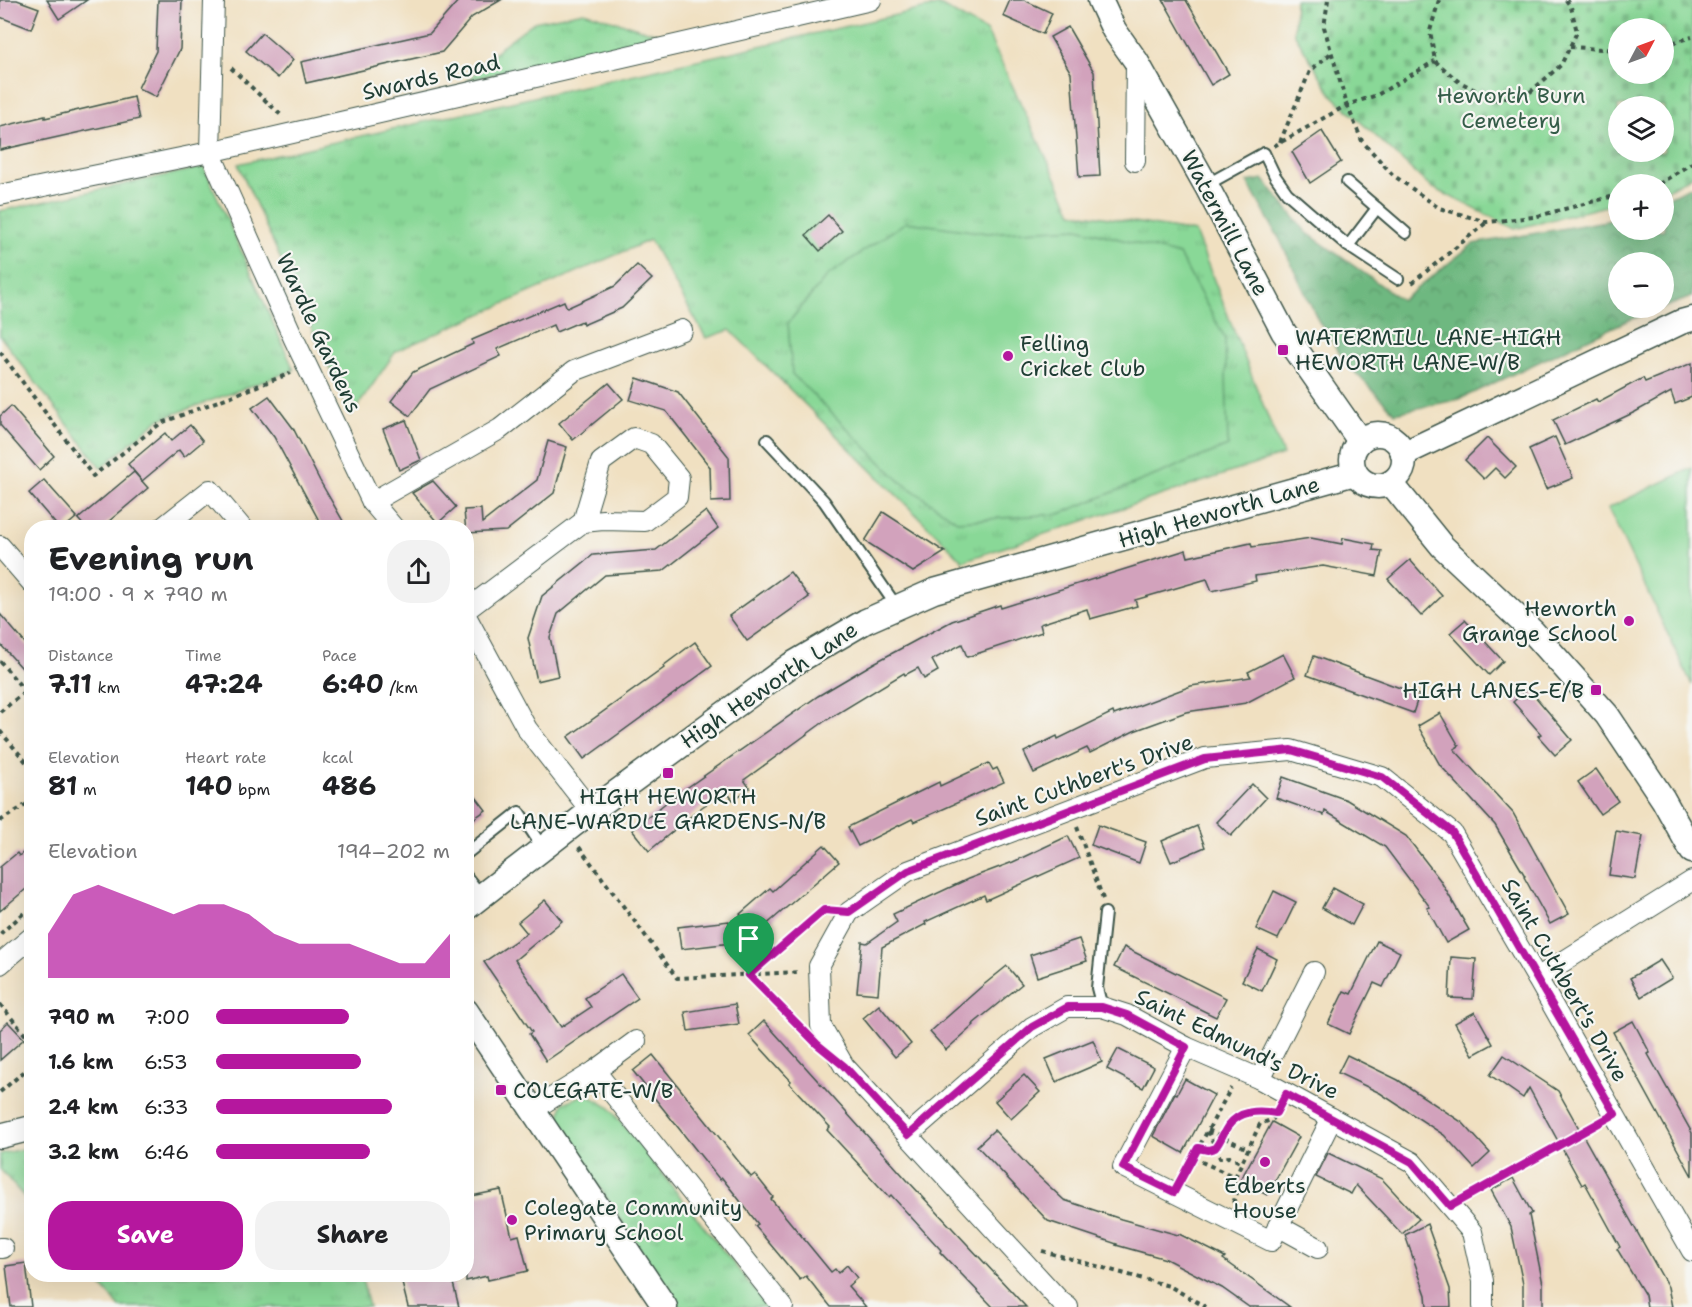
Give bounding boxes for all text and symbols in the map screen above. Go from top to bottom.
north arrow [1608,18,1674,84]
map controls [1608,18,1674,318]
street label: Swards Road [359,47,503,107]
park label: Heworth Burn Cemetery [1437,81,1585,135]
button: layers [1608,96,1674,162]
street label: Watermill Lane [1174,145,1276,301]
button: + [1608,174,1674,240]
street label: Wardle Gardens [269,248,369,418]
button: − [1608,252,1674,318]
place label: WATERMILL LANE-HIGH HEWORTH LANE-W/B [1295,323,1562,377]
place label: Felling Cricket Club [1020,329,1145,383]
marker: WATERMILL LANE-HIGH HEWORTH LANE-W/B [1276,343,1290,357]
marker: Felling Cricket Club [1001,349,1015,363]
street label: High Heworth Lane [1115,469,1323,555]
text: Evening run [48,536,254,581]
button: share [387,540,450,603]
text: 19:00 · 9 × 790 m [48,581,228,607]
place label: Heworth Grange School [1462,594,1617,648]
marker: Heworth Grange School [1622,614,1636,628]
street label: High Heworth Lane [675,615,863,755]
text: Distance [48,645,114,666]
text: Time [185,645,222,666]
text: Pace [322,645,357,666]
text: 7.11 [48,666,92,701]
text: 47:24 [185,666,263,701]
text: 6:40 [322,666,384,701]
place label: HIGH LANES-E/B [1402,676,1584,705]
text: km [92,677,120,698]
text: /km [384,677,418,698]
marker: HIGH LANES-E/B [1589,683,1603,697]
street label: Saint Cuthbert's Drive [971,727,1197,833]
text: Elevation [48,747,120,768]
text: Heart rate [185,747,267,768]
text: kcal [322,747,353,768]
marker: HIGH HEWORTH LANE-WARDLE GARDENS-N/B [661,766,675,780]
text: 81 [48,768,77,803]
text: 140 [185,768,233,803]
text: 486 [322,768,376,803]
text: m [77,779,97,800]
text: bpm [233,779,270,800]
place label: HIGH HEWORTH LANE-WARDLE GARDENS-N/B [510,782,826,836]
text: Elevation [48,838,138,864]
text: 194–202 m [337,838,450,864]
street label: Saint Cuthbert's Drive [1495,873,1635,1087]
pin [723,913,774,975]
icon: arrive [732,922,765,955]
street label: Saint Edmund's Drive [1130,982,1344,1106]
text: 790 m [48,1004,115,1030]
text: 7:00 [144,1004,190,1030]
text: 1.6 km [48,1049,114,1075]
text: 6:53 [144,1049,188,1075]
place label: COLEGATE-W/B [513,1076,674,1105]
marker: COLEGATE-W/B [494,1083,508,1097]
text: 2.4 km [48,1094,118,1120]
text: 6:33 [144,1094,189,1120]
text: 3.2 km [48,1139,119,1165]
text: 6:46 [144,1139,189,1165]
marker: Edberts House [1258,1155,1272,1169]
place label: Edberts House [1224,1171,1306,1225]
place label: Colegate Community Primary School [524,1193,742,1247]
button: Save [48,1201,243,1270]
button: Share [255,1201,450,1270]
marker: Colegate Community Primary School [505,1213,519,1227]

